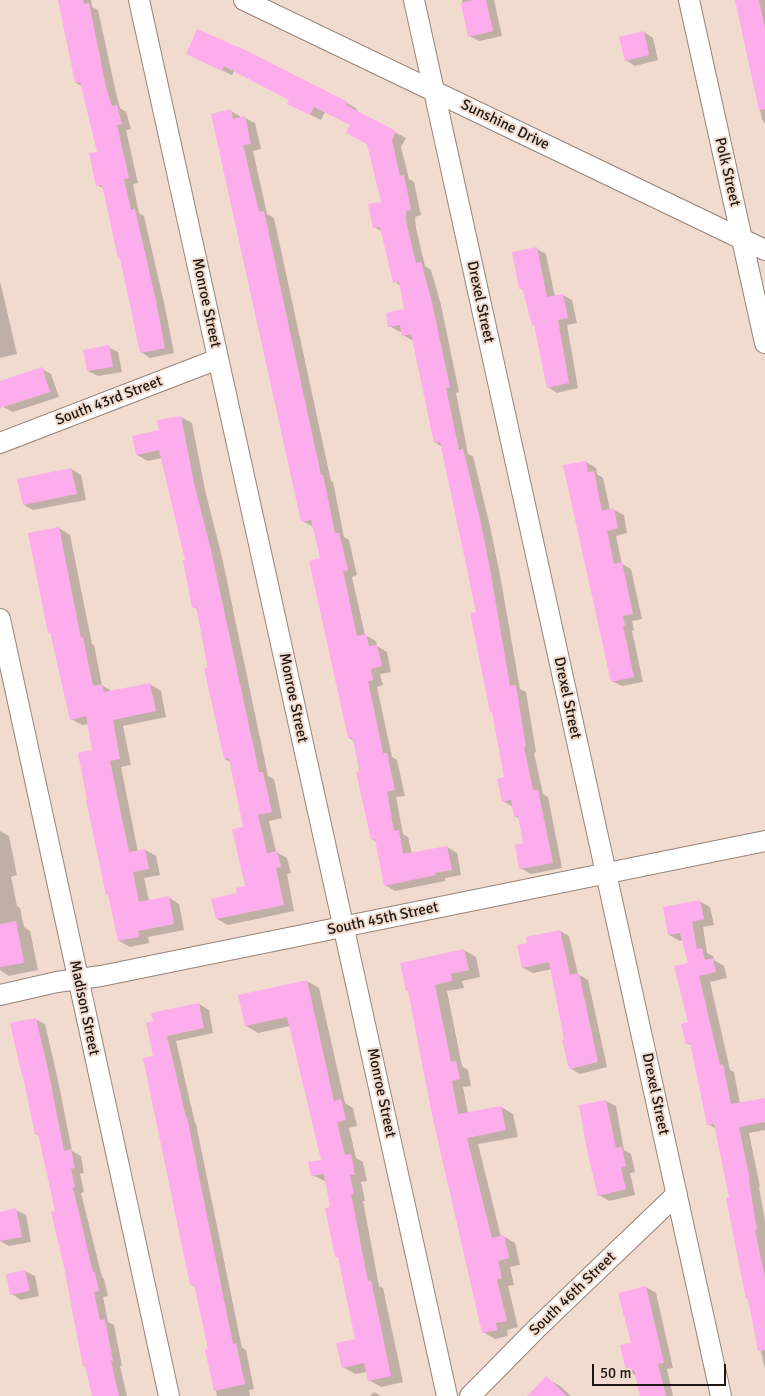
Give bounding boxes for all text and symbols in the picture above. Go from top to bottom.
street label: Sunshine Drive [458,96,552,154]
street label: Polk Street [710,136,744,208]
street label: Monroe Street [188,257,224,349]
street label: Drexel Street [463,259,497,345]
street label: South 43rd Street [53,372,165,430]
street label: Monroe Street [275,652,311,744]
street label: Drexel Street [550,655,584,741]
street label: South 45th Street [326,898,440,940]
street label: Madison Street [65,959,103,1057]
street label: Monroe Street [363,1047,399,1139]
street label: Drexel Street [638,1051,672,1137]
street label: South 46th Street [526,1248,620,1340]
scale bar [595,1354,729,1386]
text: 50 m [600,1364,631,1382]

